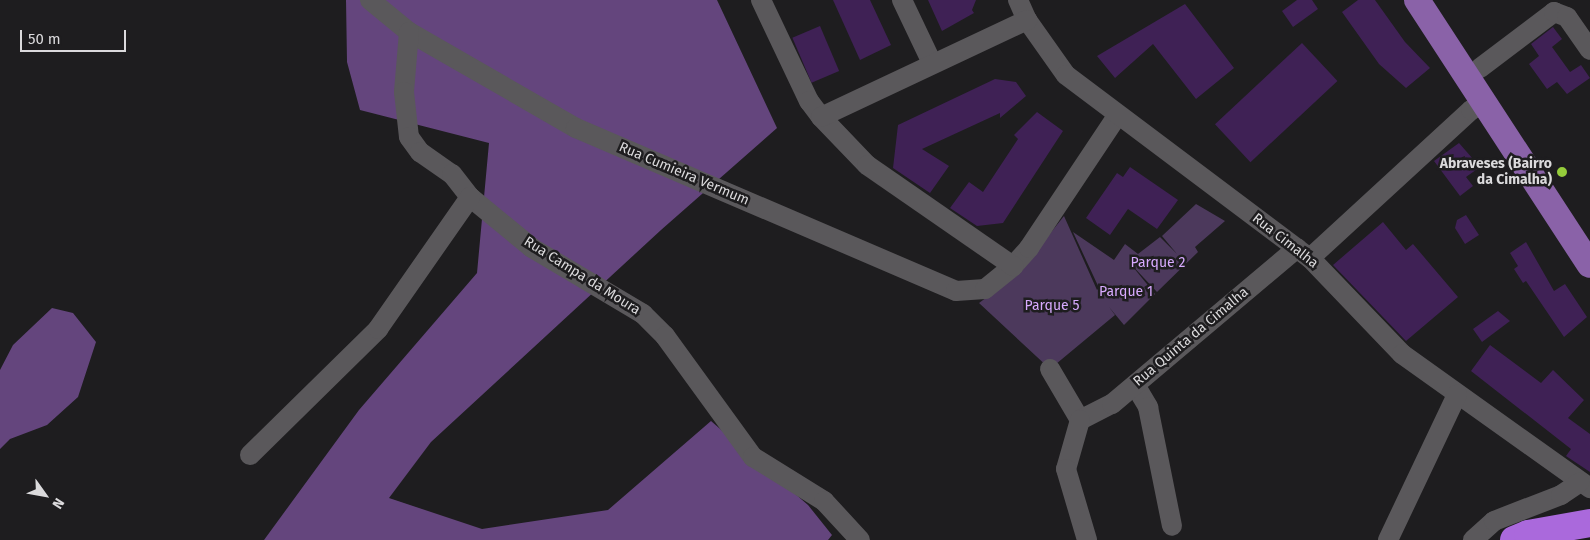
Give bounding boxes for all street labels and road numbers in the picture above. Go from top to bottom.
street label: Rua Cumieira Vermum [616,139,752,209]
street label: Rua Cimalha [1249,210,1321,272]
street label: Rua Campa da Moura [521,233,643,319]
street label: Rua Quinta da Cimalha [1130,284,1252,390]

